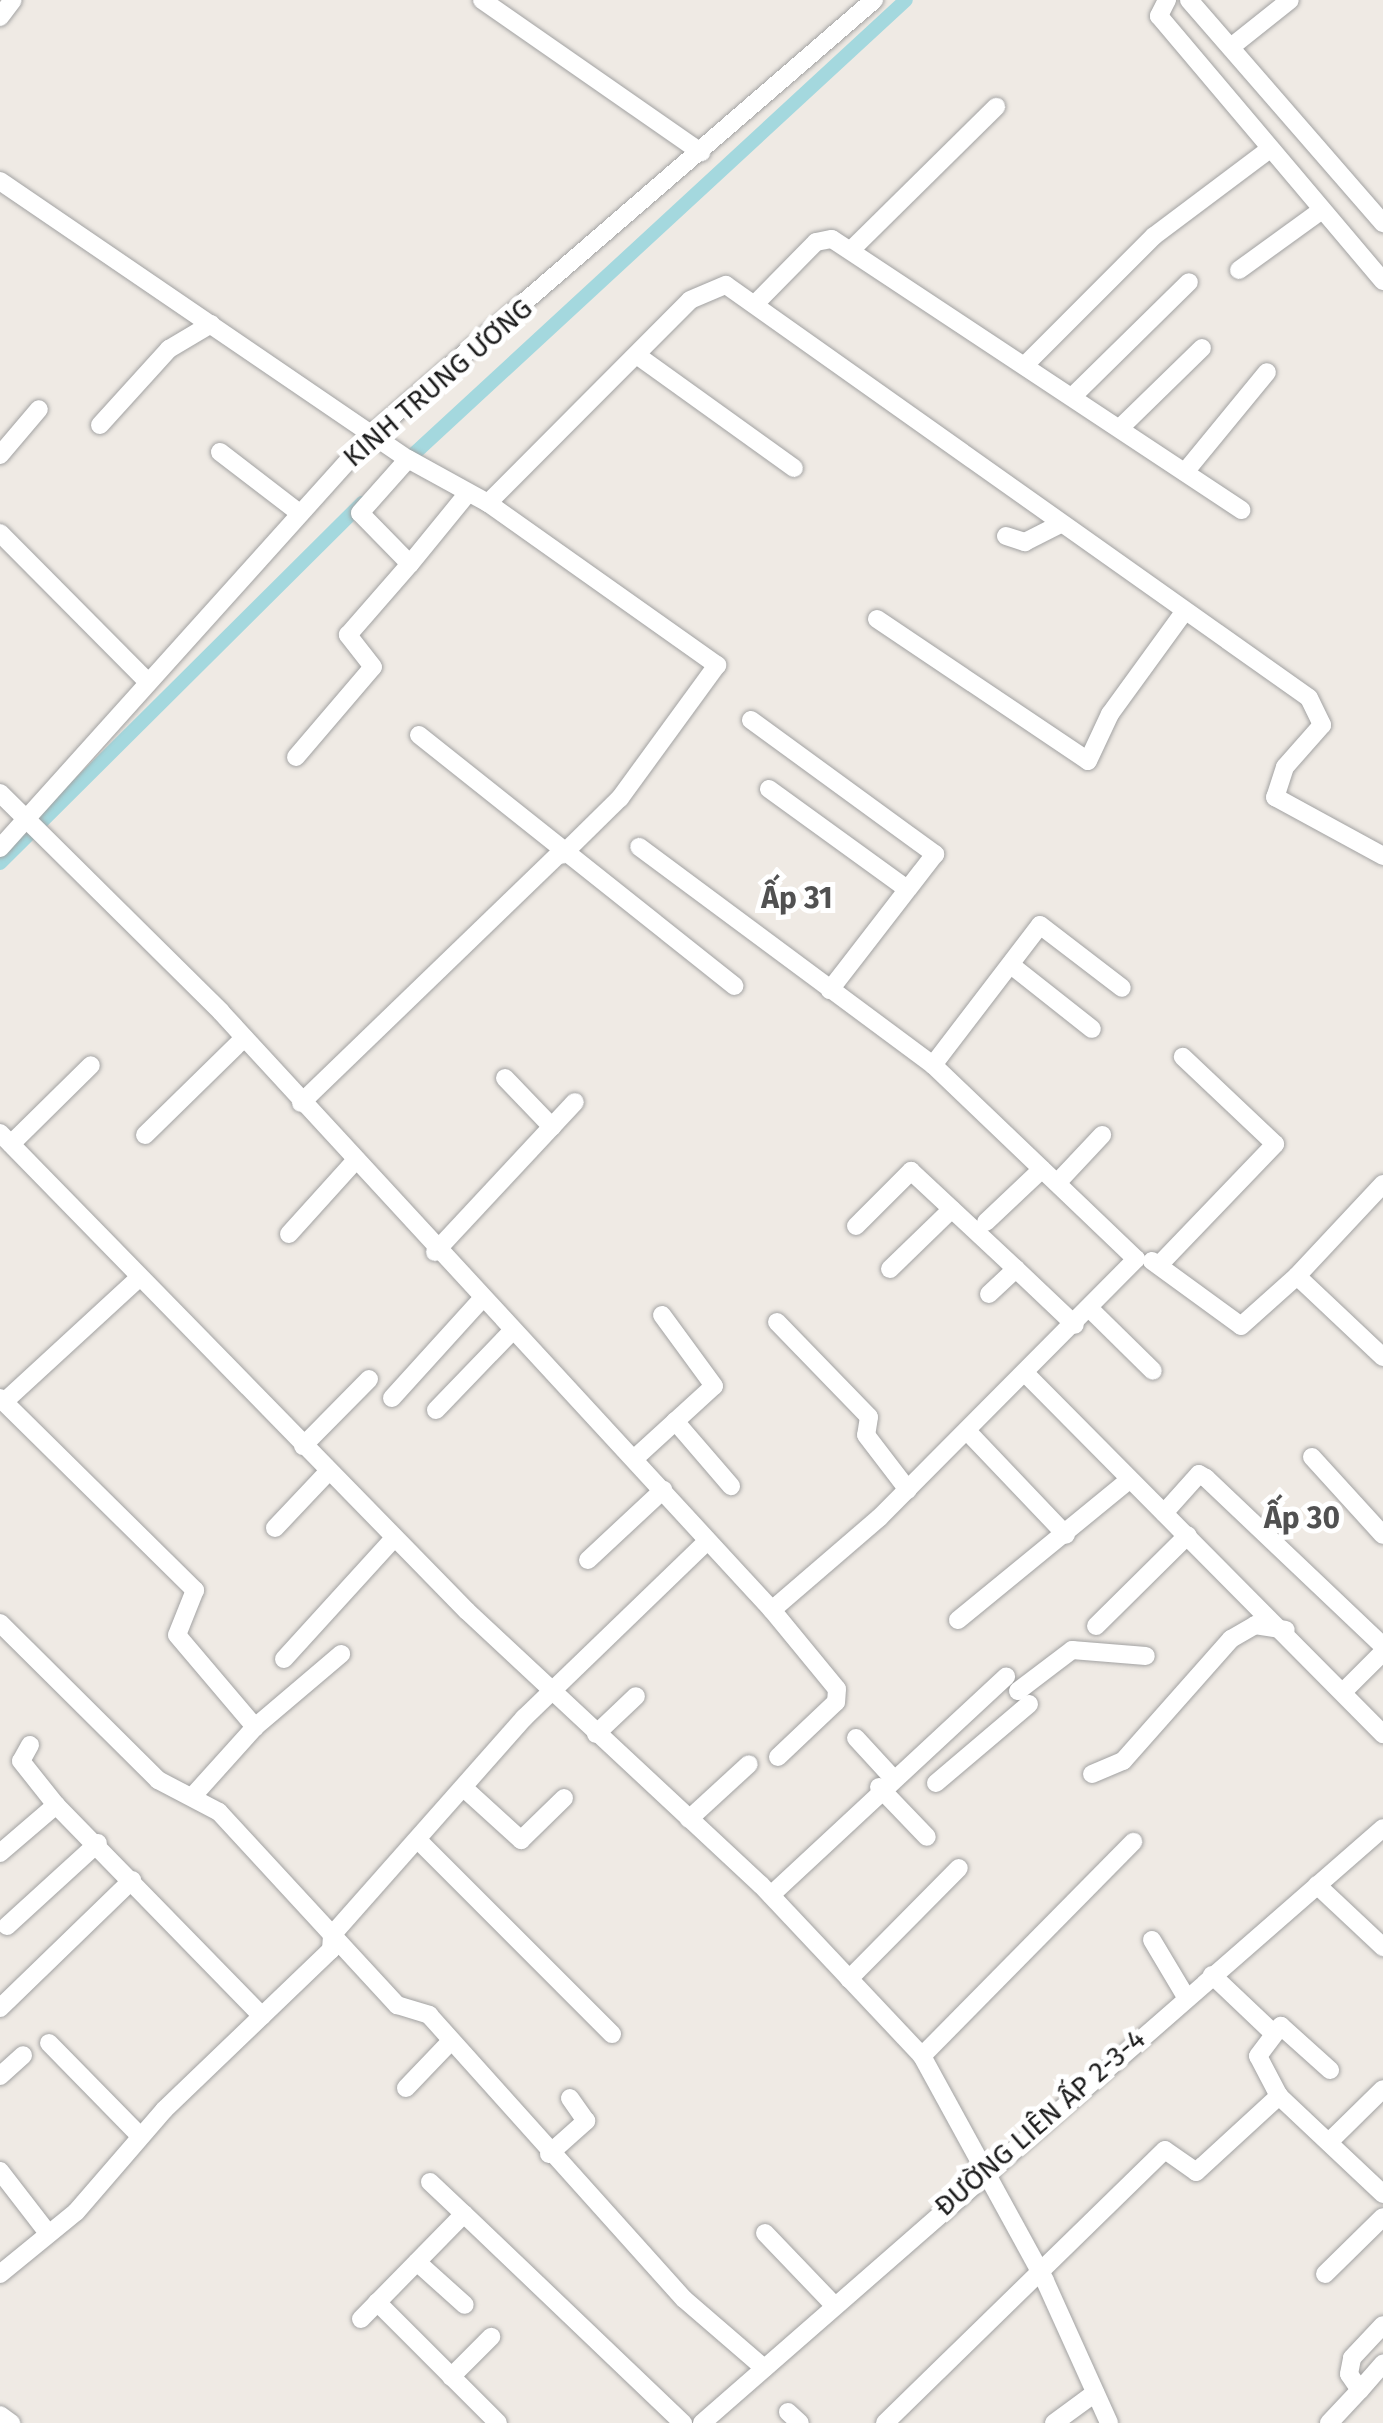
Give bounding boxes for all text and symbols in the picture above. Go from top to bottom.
street label: KINH TRUNG ƯƠNG [337,292,539,474]
district label: Ấp 31 [761,880,833,916]
district label: Ấp 30 [1264,1500,1340,1536]
street label: ĐƯỜNG LIÊN ẤP 2-3-4 [928,2022,1152,2224]

